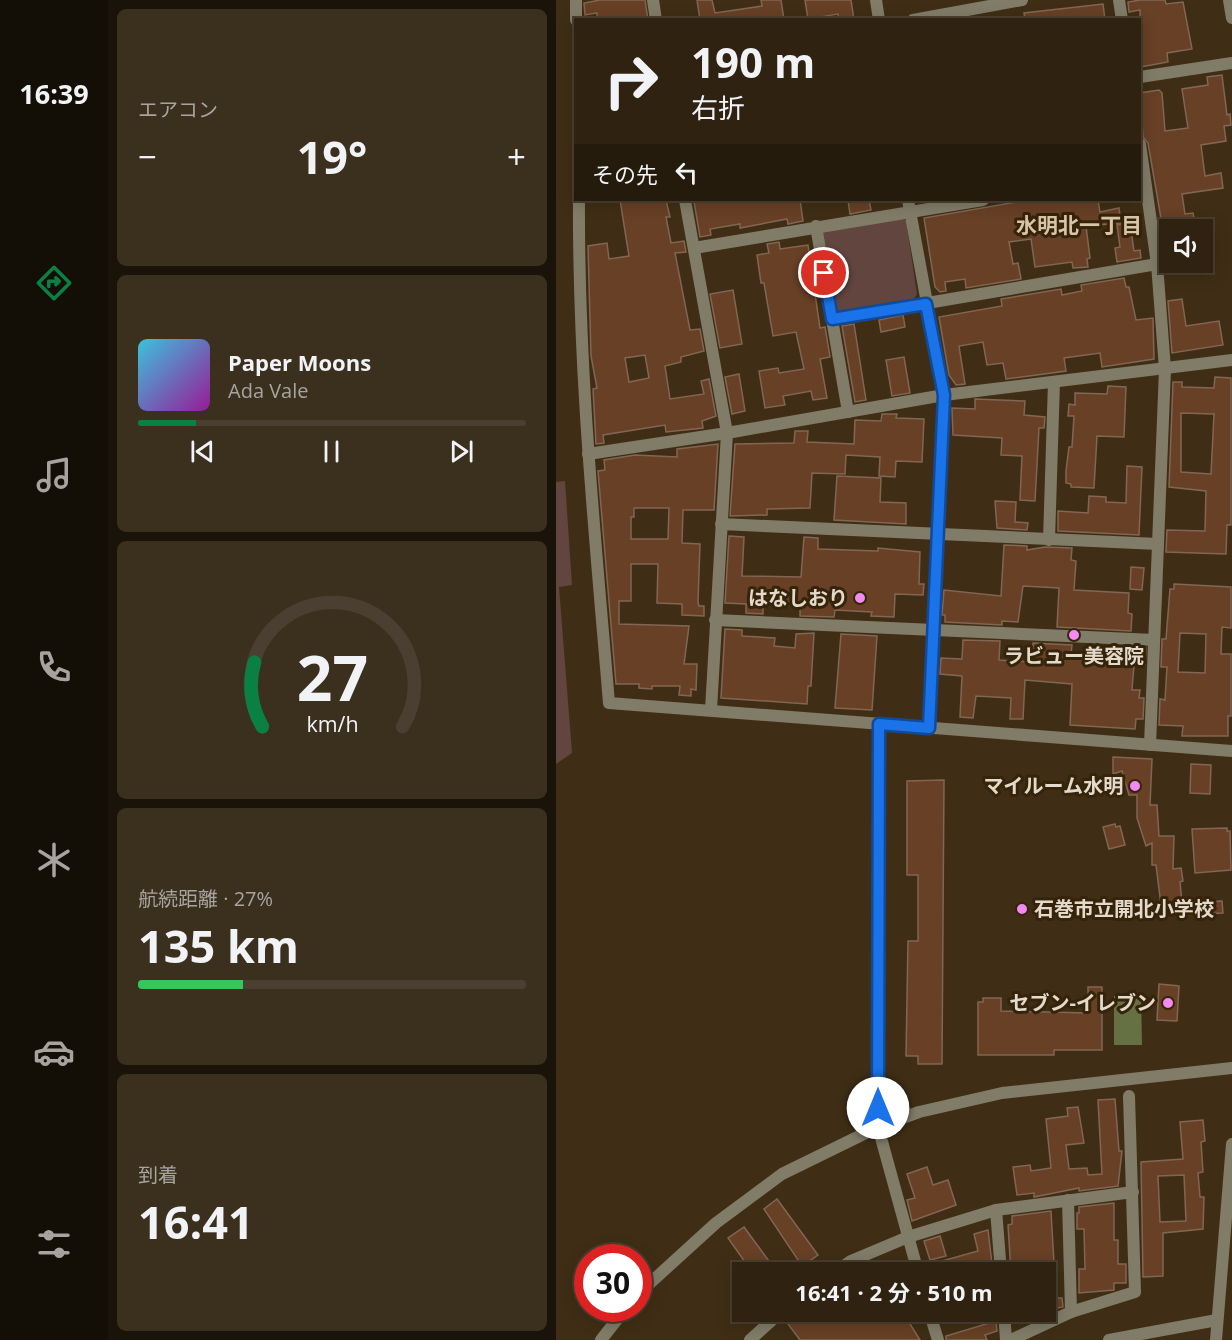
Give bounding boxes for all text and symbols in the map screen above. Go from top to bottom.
text: 190 m [691,33,815,90]
icon: right [592,42,670,120]
text: 16:39 [19,75,89,112]
text: 右折 [691,89,745,126]
text: エアコン [138,96,218,123]
text: 19° [297,126,367,187]
text: − [138,134,157,179]
text: + [507,134,526,179]
icon: left [670,156,703,189]
text: その先 [592,159,658,189]
district label: 水明北一丁目 [1016,211,1142,239]
map controls [1159,219,1213,273]
button: sound [1159,219,1213,273]
pin [798,247,849,298]
icon: arrive [807,256,840,289]
icon: directions [33,262,75,304]
text: Paper Moons [228,347,371,377]
text: Ada Vale [228,377,309,404]
icon: previous [186,435,219,468]
icon: pause [315,435,348,468]
icon: next [445,435,478,468]
icon: music [33,454,75,496]
place label: はなしおり [748,584,848,611]
marker: はなしおり [853,591,867,605]
marker: ラビュー美容院 [1067,628,1081,642]
text: 27 [296,634,368,719]
place label: ラビュー美容院 [1004,642,1144,669]
icon: phone [33,646,75,688]
text: km/h [306,709,358,738]
place label: マイルーム水明 [984,772,1123,799]
marker: マイルーム水明 [1128,779,1142,793]
icon: climate [33,839,75,881]
text: 航続距離 · 27% [138,885,273,912]
place label: 石巻市立開北小学校 [1034,895,1214,922]
marker: 石巻市立開北小学校 [1015,902,1029,916]
text: 135 km [138,915,299,976]
place label: セブン-イレブン [1010,989,1156,1016]
marker: セブン-イレブン [1161,996,1175,1010]
icon: car [33,1031,75,1073]
position arrow [846,1076,910,1140]
text: 到着 [138,1161,178,1188]
text: 16:41 [138,1191,254,1252]
icon: filters [33,1223,75,1265]
speed limit sign: 30 [574,1244,652,1322]
text: 16:41 · 2 分 · 510 m [795,1277,993,1307]

